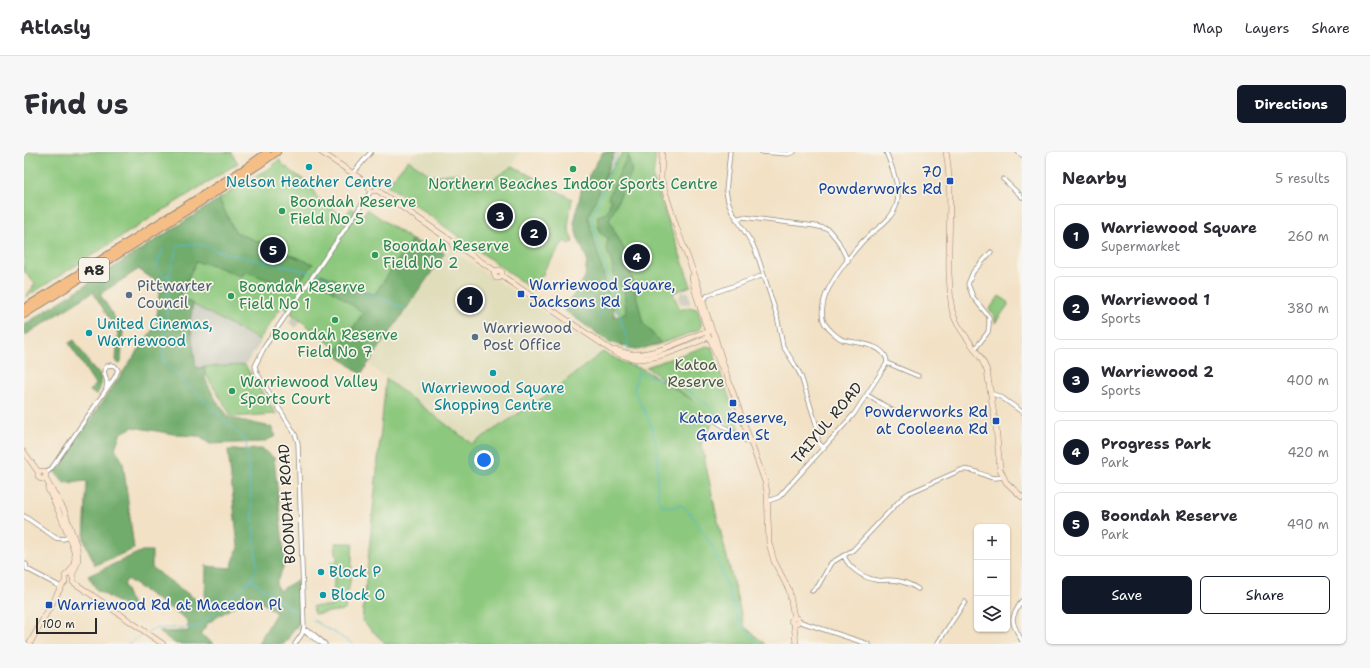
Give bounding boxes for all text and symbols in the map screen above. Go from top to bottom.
text: Atlasly [20,15,91,40]
text: Map [1193,19,1223,37]
text: Layers [1245,19,1289,37]
text: Share [1311,19,1350,37]
text: Find us [24,85,129,123]
button: Directions [1237,85,1346,123]
marker: Nelson Heather Centre [304,162,314,172]
place label: 70 Powderworks Rd [819,162,942,199]
marker: Northern Beaches Indoor Sports Centre [568,164,578,174]
text: Nearby [1062,167,1127,189]
text: 5 results [1275,170,1330,187]
place label: Nelson Heather Centre [226,172,392,192]
place label: Northern Beaches Indoor Sports Centre [428,174,718,194]
marker: 70 Powderworks Rd [945,176,955,186]
place label: Boondah Reserve Field No 5 [290,192,416,229]
pin: 3 [487,201,513,231]
marker: Boondah Reserve Field No 5 [277,206,287,216]
pin: 2 [521,218,547,248]
text: Warriewood Square [1101,218,1257,238]
text: 1 [1073,228,1079,245]
text: 260 m [1287,228,1329,245]
pin: 5 [260,235,286,265]
place label: Boondah Reserve Field No 2 [383,236,509,273]
text: Supermarket [1101,238,1180,255]
pin: 4 [624,242,650,272]
marker: Boondah Reserve Field No 2 [370,250,380,260]
road number: A8 [79,258,109,282]
place label: Warriewood Square, Jacksons Rd [529,275,676,312]
place label: Pittwarter Council [137,276,212,313]
place label: Boondah Reserve Field No 1 [239,277,365,314]
pin: 1 [457,285,483,315]
marker: Warriewood Square, Jacksons Rd [516,289,526,299]
marker: Pittwarter Council [124,290,134,300]
text: Warriewood 1 [1101,290,1210,310]
marker: Boondah Reserve Field No 1 [226,291,236,301]
text: 2 [1071,300,1081,317]
text: 380 m [1287,300,1329,317]
text: Sports [1101,310,1141,327]
place label: United Cinemas, Warriewood [97,314,213,351]
marker: Boondah Reserve Field No 7 [330,315,340,325]
place label: Warriewood Post Office [483,318,572,355]
place label: Boondah Reserve Field No 7 [272,325,398,362]
marker: United Cinemas, Warriewood [84,328,94,338]
marker: Warriewood Post Office [470,332,480,342]
park label: Katoa Reserve [668,355,724,392]
text: Warriewood 2 [1101,362,1214,382]
marker: Warriewood Square Shopping Centre [488,368,498,378]
place label: Warriewood Valley Sports Court [240,372,378,409]
text: 3 [1071,372,1081,389]
text: 400 m [1286,372,1329,389]
place label: Warriewood Square Shopping Centre [421,378,565,415]
street label: TAIYUL ROAD [787,378,867,468]
text: Sports [1101,382,1141,399]
marker: Warriewood Valley Sports Court [227,386,237,396]
marker: Katoa Reserve, Garden St [728,398,738,408]
place label: Powderworks Rd at Cooleena Rd [865,402,988,439]
place label: Katoa Reserve, Garden St [679,408,787,445]
marker: Powderworks Rd at Cooleena Rd [991,416,1001,426]
text: Progress Park [1101,434,1211,454]
street label: BOONDAH ROAD [274,443,300,565]
text: 4 [1071,444,1081,461]
text: 420 m [1287,444,1329,461]
your location [474,450,494,470]
text: Park [1101,454,1129,471]
text: Boondah Reserve [1101,506,1238,526]
text: 5 [1072,516,1080,533]
text: 490 m [1287,516,1329,533]
map controls [974,524,1010,632]
button: + [974,524,1010,560]
text: Park [1101,526,1129,543]
button: − [974,560,1010,596]
place label: Block P [329,562,382,582]
marker: Block P [316,567,326,577]
button: Save [1062,576,1192,614]
button: Share [1200,576,1330,614]
place label: Block O [331,585,385,605]
marker: Block O [318,590,328,600]
place label: Warriewood Rd at Macedon Pl [57,595,282,615]
button: layers [974,596,1010,632]
marker: Warriewood Rd at Macedon Pl [44,600,54,610]
scale bar [36,616,97,635]
text: 100 m [42,617,75,632]

